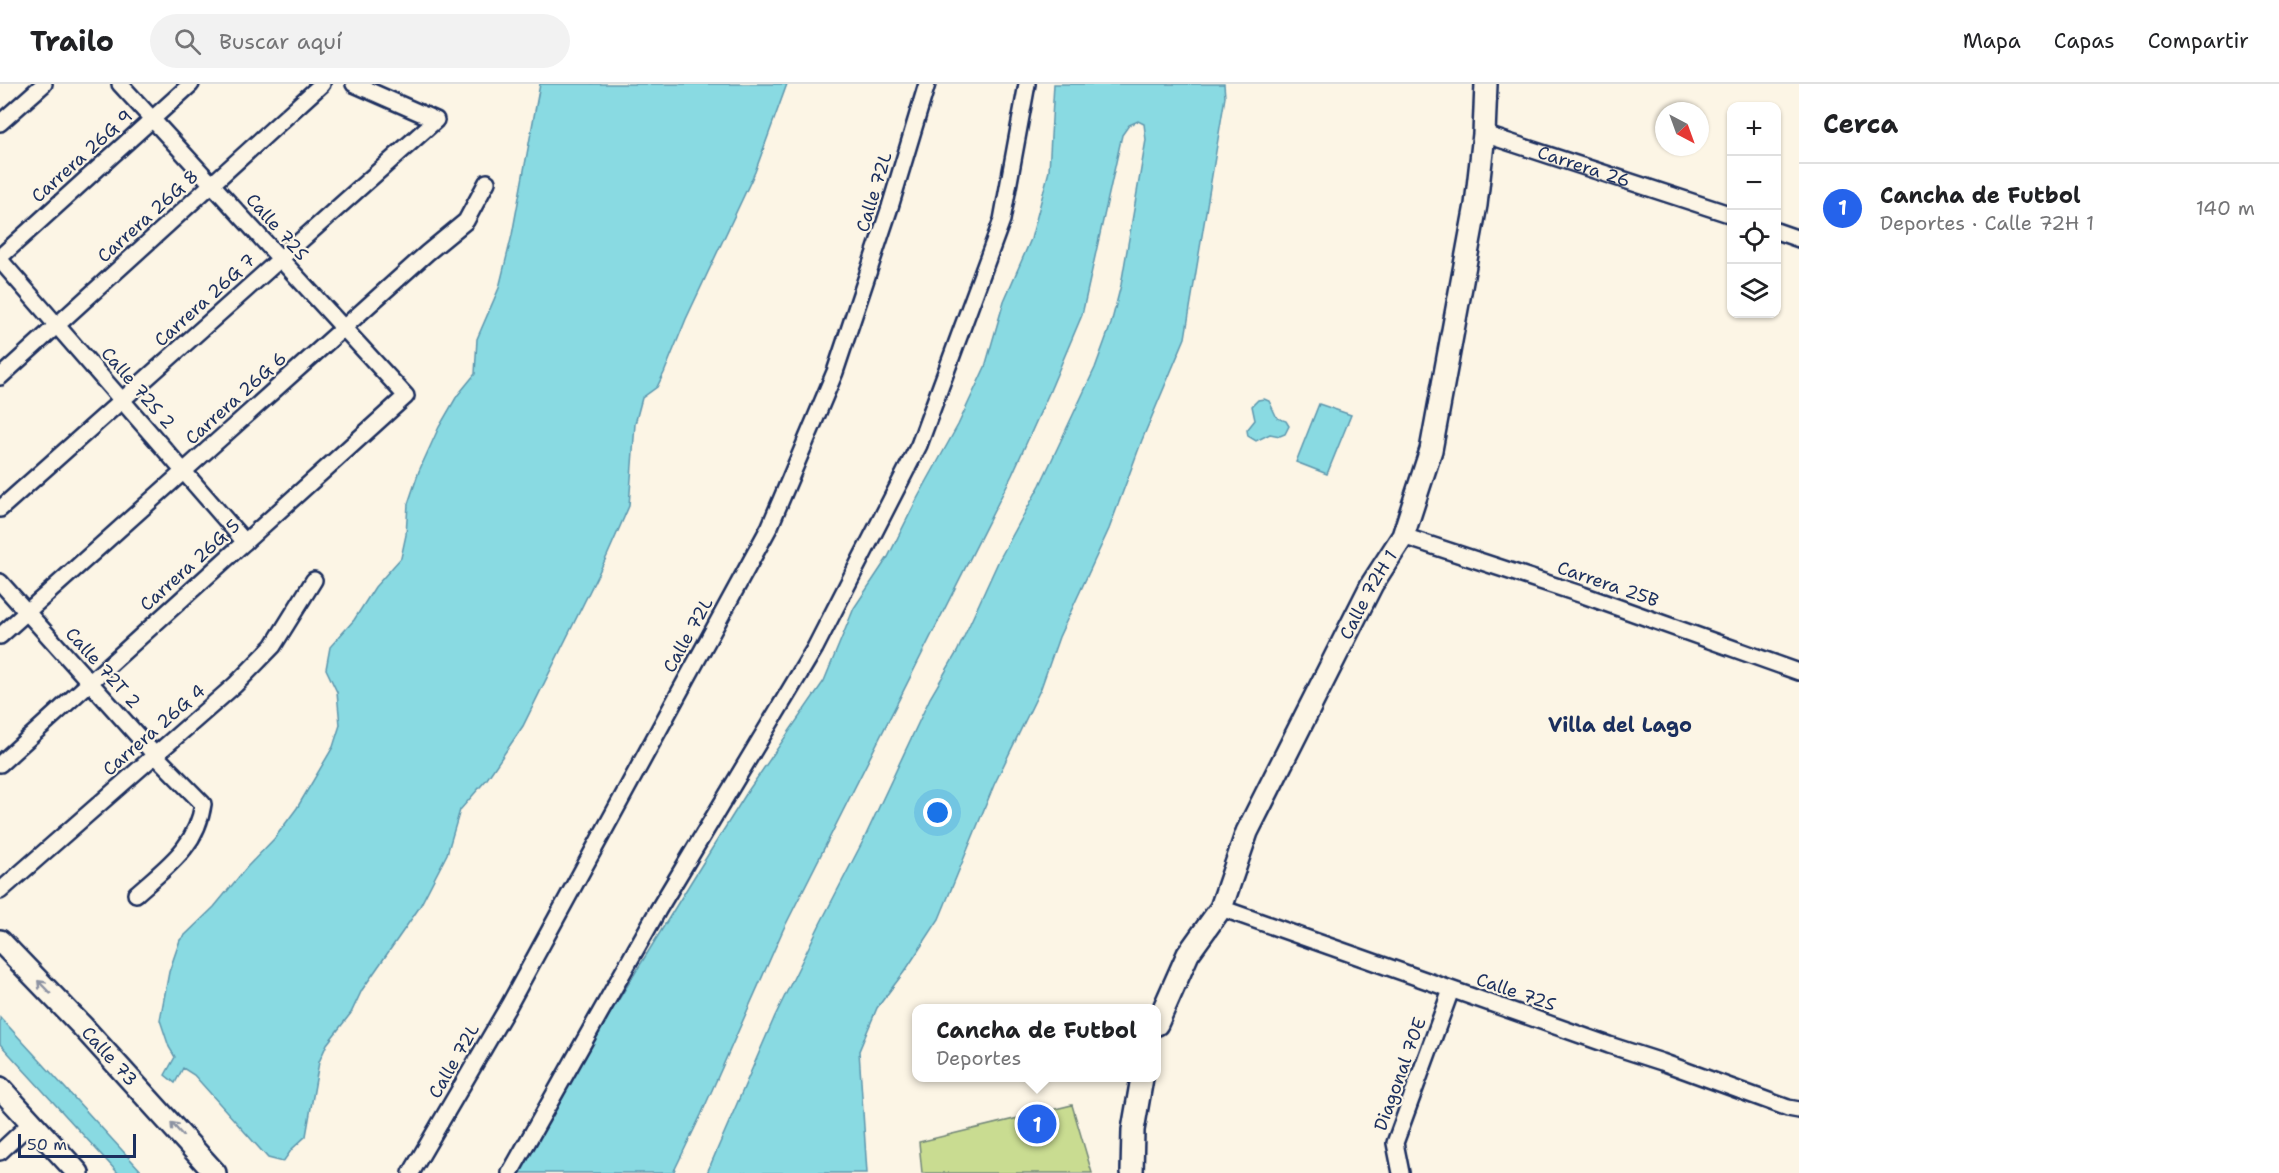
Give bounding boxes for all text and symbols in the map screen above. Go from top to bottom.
search box [150,14,570,68]
text: Trailo [30,22,114,60]
icon: search [171,25,204,58]
text: Buscar aquí [219,27,342,56]
text: Mapa [1963,27,2021,55]
text: Capas [2054,27,2115,55]
text: Compartir [2148,27,2249,55]
north arrow [1655,102,1709,156]
map controls [1727,102,1781,318]
button: + [1727,102,1781,156]
street label: Carrera 26G 9 [26,104,138,208]
text: Cerca [1823,106,1898,141]
street label: Carrera 26 [1534,140,1633,193]
street label: Calle 72L [850,149,898,235]
button: − [1727,156,1781,210]
street label: Carrera 26G 8 [92,164,204,268]
text: Cancha de Futbol [1880,181,2081,210]
street label: Calle 72S [240,188,314,266]
text: 1 [1838,195,1847,221]
text: 140 m [2196,195,2255,221]
button: locate [1727,210,1781,264]
text: Deportes · Calle 72H 1 [1880,210,2094,236]
street label: Carrera 26G 7 [149,248,261,352]
button: layers [1727,264,1781,318]
street label: Calle 72S 2 [96,342,180,434]
street label: Carrera 26G 6 [180,346,292,450]
street label: Carrera 26G 5 [135,514,245,616]
street label: Calle 72H 1 [1334,545,1403,644]
street label: Carrera 25B [1554,555,1662,613]
street label: Calle 72L [657,593,719,677]
street label: Calle 72T 2 [60,622,146,714]
street label: Carrera 26G 4 [98,679,210,781]
district label: Villa del Lago [1548,712,1692,738]
your location [923,798,952,827]
street label: Calle 72S [1473,967,1559,1017]
one-way arrow [36,979,51,994]
popup [912,1004,1161,1082]
street label: Diagonal 70E [1368,1014,1432,1134]
text: Cancha de Futbol [936,1016,1137,1045]
street label: Calle 72L [423,1019,485,1103]
street label: Calle 73 [76,1021,143,1091]
text: Deportes [936,1045,1021,1071]
pin: 1 [1018,1102,1056,1146]
one-way arrow [170,1122,184,1137]
scale bar [18,1131,136,1158]
text: 50 m [27,1134,67,1155]

